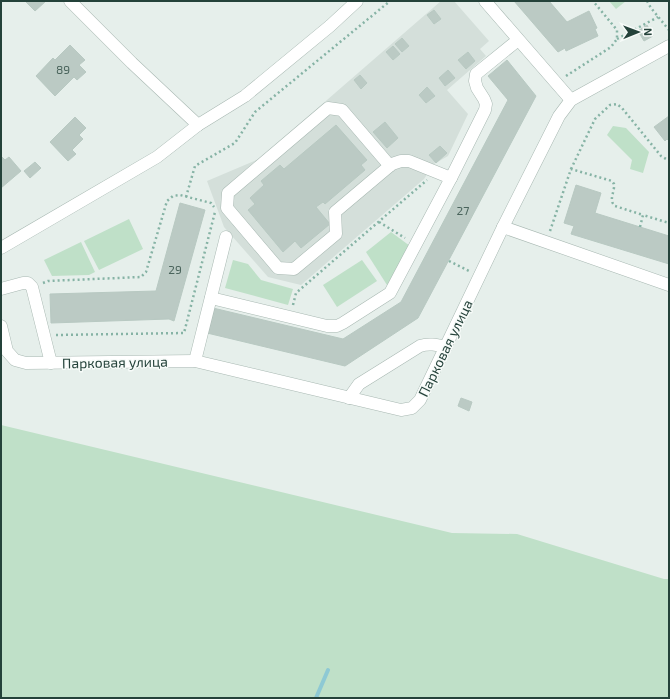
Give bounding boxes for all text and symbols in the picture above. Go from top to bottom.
north arrow [618,12,658,52]
text: N [642,28,655,36]
house number: 89 [56,62,70,76]
house number: 27 [457,203,469,217]
house number: 29 [168,262,182,276]
street label: Парковая улица [414,297,476,399]
street label: Парковая улица [62,353,168,371]

